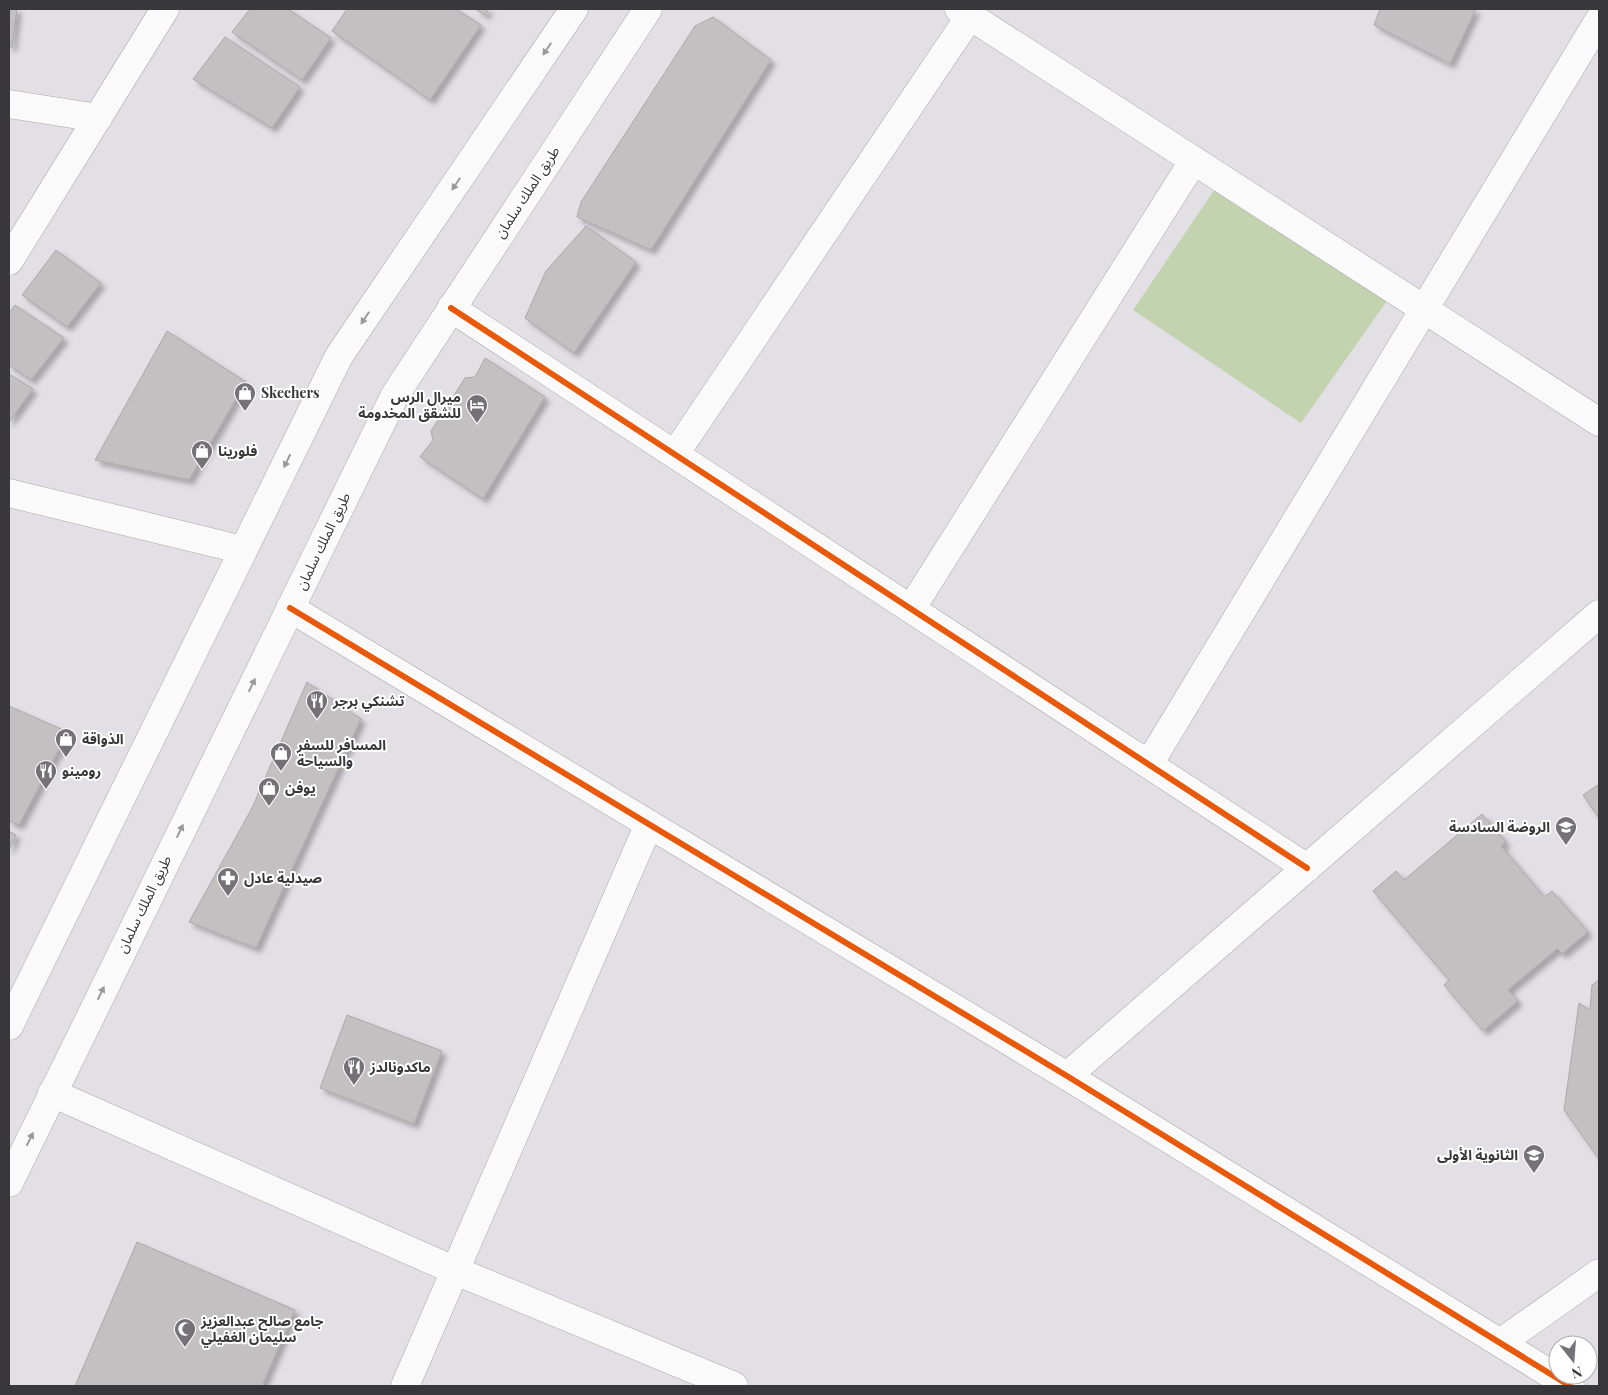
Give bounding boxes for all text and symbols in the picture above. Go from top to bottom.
one-way arrow [542,42,552,56]
street label: طريق الملك سلمان [490,142,564,242]
one-way arrow [451,177,461,191]
one-way arrow [360,312,370,325]
shop icon: Skechers [233,381,257,412]
place label: Skechers [261,383,319,402]
place label: ميرال الرس للشقق المخدومة [358,387,461,422]
hotel icon: ميرال الرس للشقق المخدومة [465,393,489,424]
shop icon: فلورينا [190,439,214,470]
place label: فلورينا [218,441,257,460]
one-way arrow [283,454,291,468]
street label: طريق الملك سلمان [291,489,355,593]
one-way arrow [248,678,256,692]
restaurant icon: تشنكي برجر [305,689,329,720]
place label: تشنكي برجر [332,691,405,712]
shop icon: الذواقة [54,727,78,758]
place label: الذواقة [82,729,124,748]
place label: المسافر للسفر والسياحة [296,735,386,770]
shop icon: المسافر للسفر والسياحة [269,741,293,772]
restaurant icon: رومينو [34,759,58,790]
place label: رومينو [62,761,101,780]
shop icon: يوفن [257,776,281,807]
place label: يوفن [285,778,316,797]
school or university icon: الروضة السادسة [1554,815,1578,846]
place label: الروضة السادسة [1449,817,1550,836]
one-way arrow [176,824,184,838]
street label: طريق الملك سلمان [112,852,176,956]
pharmacy icon: صيدلية عادل [216,866,240,897]
place label: صيدلية عادل [244,868,323,887]
one-way arrow [97,986,105,1000]
restaurant icon: ماكدونالدز [342,1055,366,1086]
place label: ماكدونالدز [369,1057,431,1076]
one-way arrow [26,1132,34,1146]
school or university icon: الثانوية الأولى [1522,1143,1546,1174]
place label: الثانوية الأولى [1437,1145,1518,1164]
place label: جامع صالح عبدالعزيز سليمان الغفيلي [200,1311,324,1348]
mosque icon: جامع صالح عبدالعزيز سليمان الغفيلي [173,1317,197,1348]
north arrow [1548,1335,1598,1385]
text: N [1569,1362,1585,1383]

